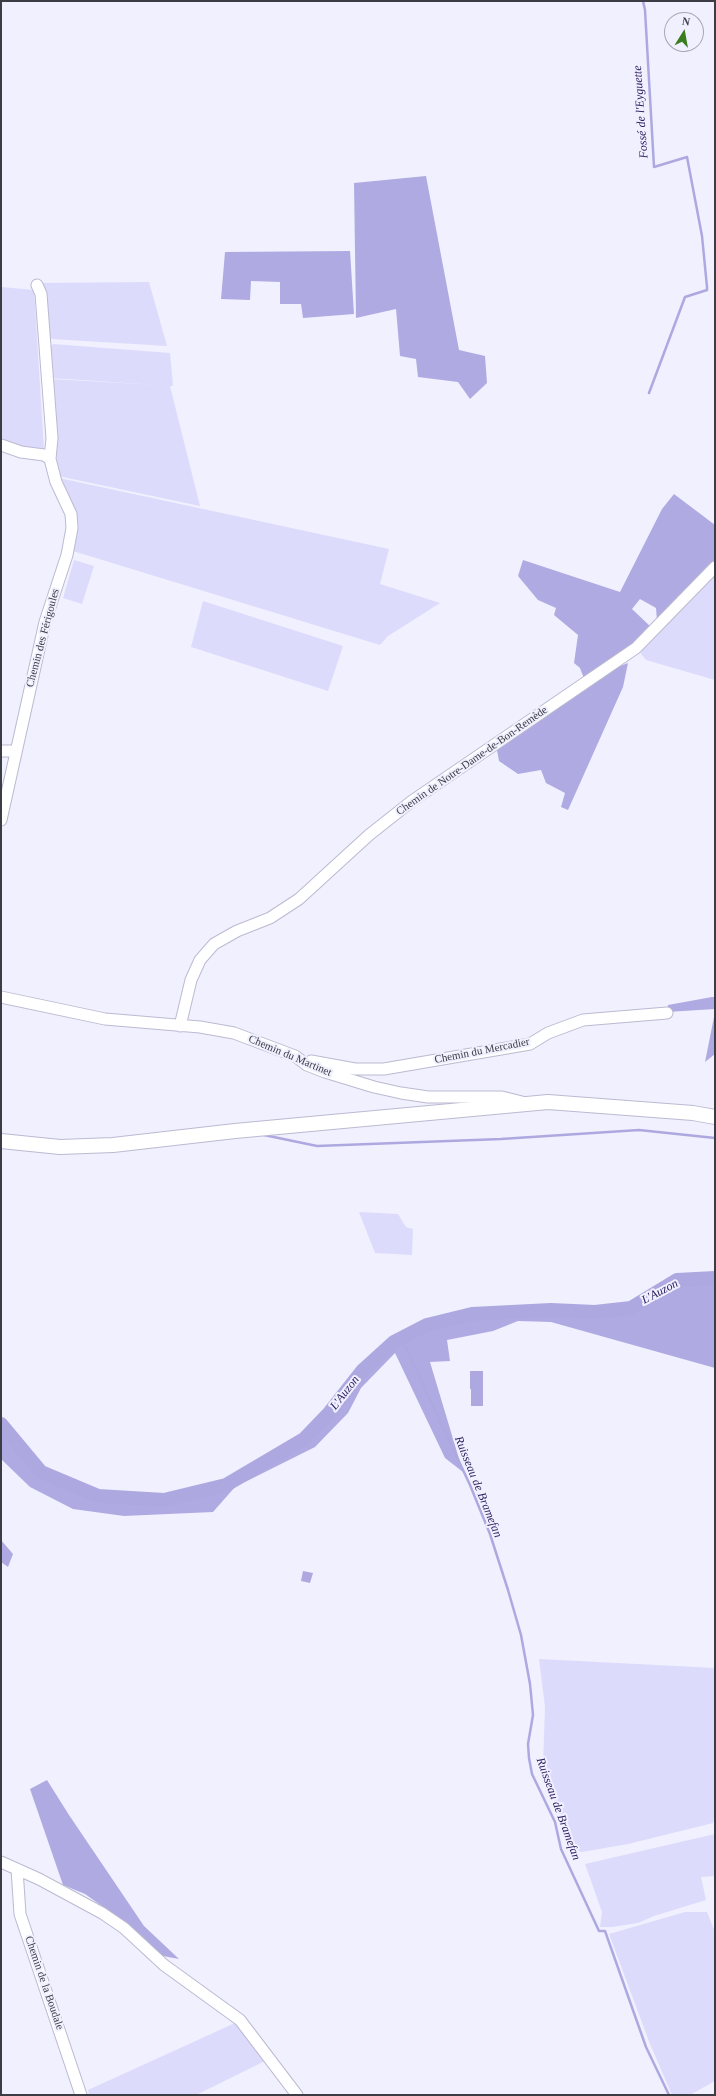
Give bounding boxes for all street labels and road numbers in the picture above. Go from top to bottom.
street label: Chemin des Férigoules [23,587,63,689]
street label: Chemin de Notre-Dame-de-Bon-Remède [394,704,550,818]
street label: Chemin du Martinet [246,1032,334,1080]
street label: Chemin du Mercadier [433,1035,531,1067]
street label: Chemin de la Boudale [22,1934,66,2032]

